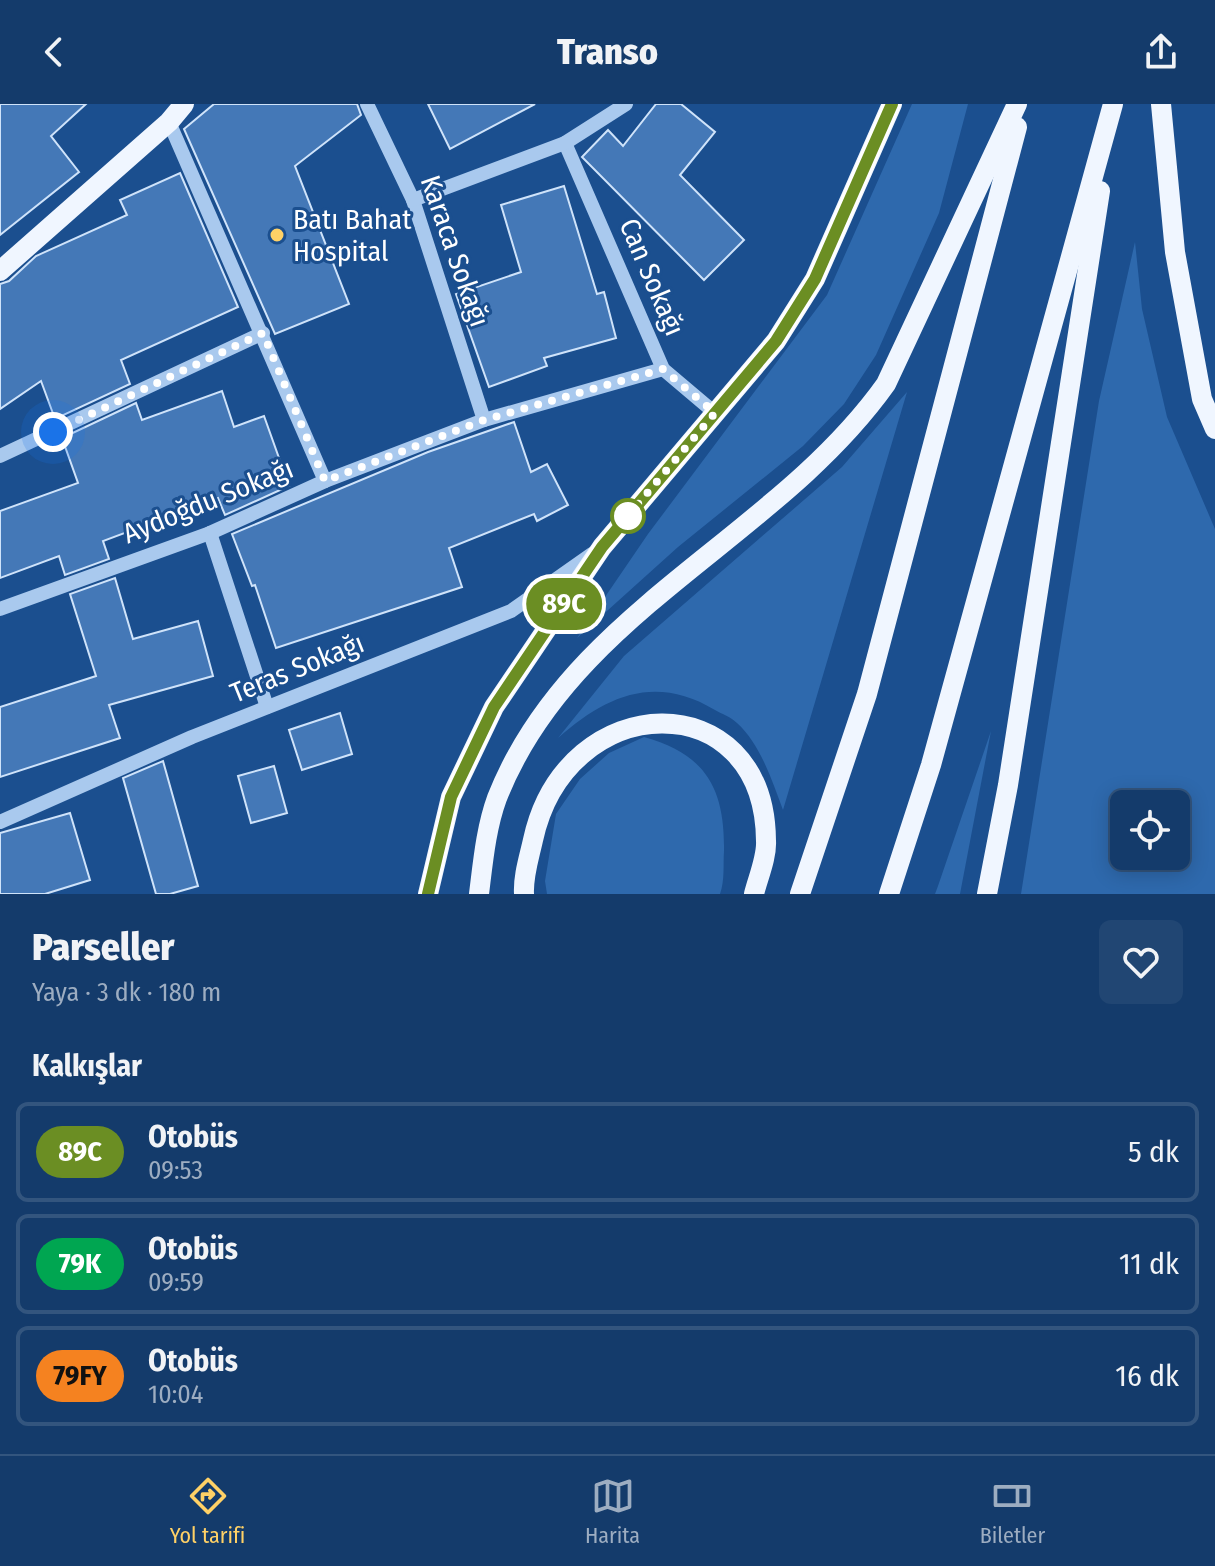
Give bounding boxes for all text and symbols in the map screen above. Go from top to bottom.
icon: back [32,30,76,74]
text: Transo [557,30,658,74]
icon: share [1139,30,1183,74]
street label: Karaca Sokağı [414,171,496,331]
place label: Batı Bahat Hospital [293,203,412,268]
street label: Can Sokağı [613,214,691,340]
marker: Batı Bahat Hospital [268,226,286,244]
your location [33,412,73,452]
street label: Aydoğdu Sokağı [118,452,298,550]
unlabelled marker [611,499,645,533]
line badge: 89C [518,578,610,630]
text: 89C [542,587,586,620]
street label: Teras Sokağı [225,626,369,710]
map controls [1110,790,1190,870]
button: locate [1110,790,1190,870]
button: heart [1099,920,1183,1004]
text: Parseller [32,924,174,970]
text: Yaya · 3 dk · 180 m [32,977,221,1008]
text: Kalkışlar [32,1048,142,1084]
text: Otobüs [148,1119,238,1155]
text: 5 dk [1128,1134,1179,1170]
text: 89C [58,1135,102,1168]
text: 09:53 [148,1155,203,1186]
text: Otobüs [148,1231,238,1267]
text: 11 dk [1119,1246,1179,1282]
text: 79K [59,1247,101,1280]
text: 09:59 [148,1267,204,1298]
text: Otobüs [148,1343,238,1379]
text: 16 dk [1115,1358,1179,1394]
text: 79FY [53,1359,107,1392]
text: 10:04 [148,1379,203,1410]
tab: Yol tarifi [170,1474,245,1549]
tab: Harita [585,1474,640,1549]
tab: Biletler [980,1474,1045,1549]

